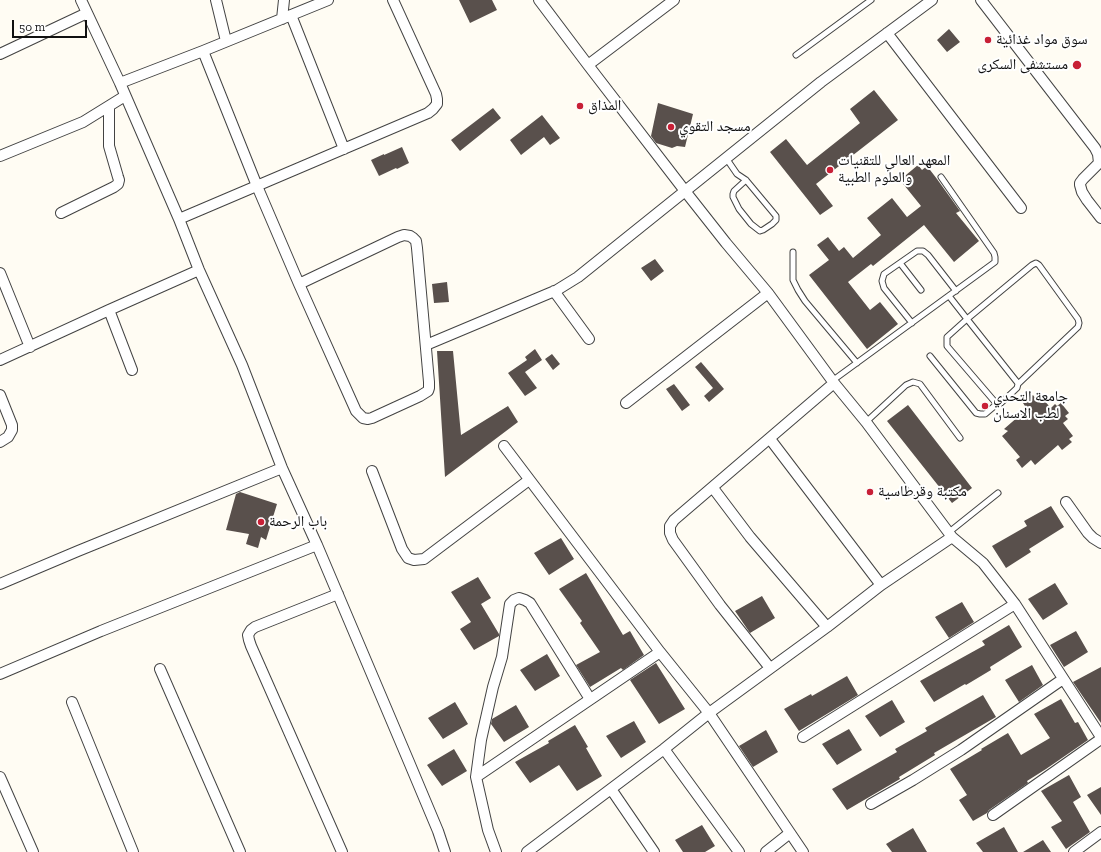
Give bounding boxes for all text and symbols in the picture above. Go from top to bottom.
scale bar [14,12,89,38]
text: 50 m [19,20,45,34]
place label: سوق مواد غذائية [996,31,1088,49]
marker: سوق مواد غذائية [983,35,993,45]
place label: مستشفى السكرى [977,56,1068,74]
marker: مستشفى السكرى [1071,59,1083,71]
place label: المذاق [588,97,621,115]
marker: المذاق [575,101,585,111]
place label: مسجد التقوي [679,118,751,136]
marker: مسجد التقوي [666,122,676,132]
place label: المعهد العالي للتقنيات والعلوم الطبية [838,152,950,187]
marker: المعهد العالي للتقنيات والعلوم الطبية [825,165,835,175]
place label: جامعة التحدي لطب الاسنان [993,388,1068,423]
marker: جامعة التحدي لطب الاسنان [980,401,990,411]
place label: مكتبة وقرطاسية [878,483,967,501]
marker: مكتبة وقرطاسية [865,487,875,497]
place label: باب الرحمة [269,513,327,531]
marker: باب الرحمة [256,517,266,527]

